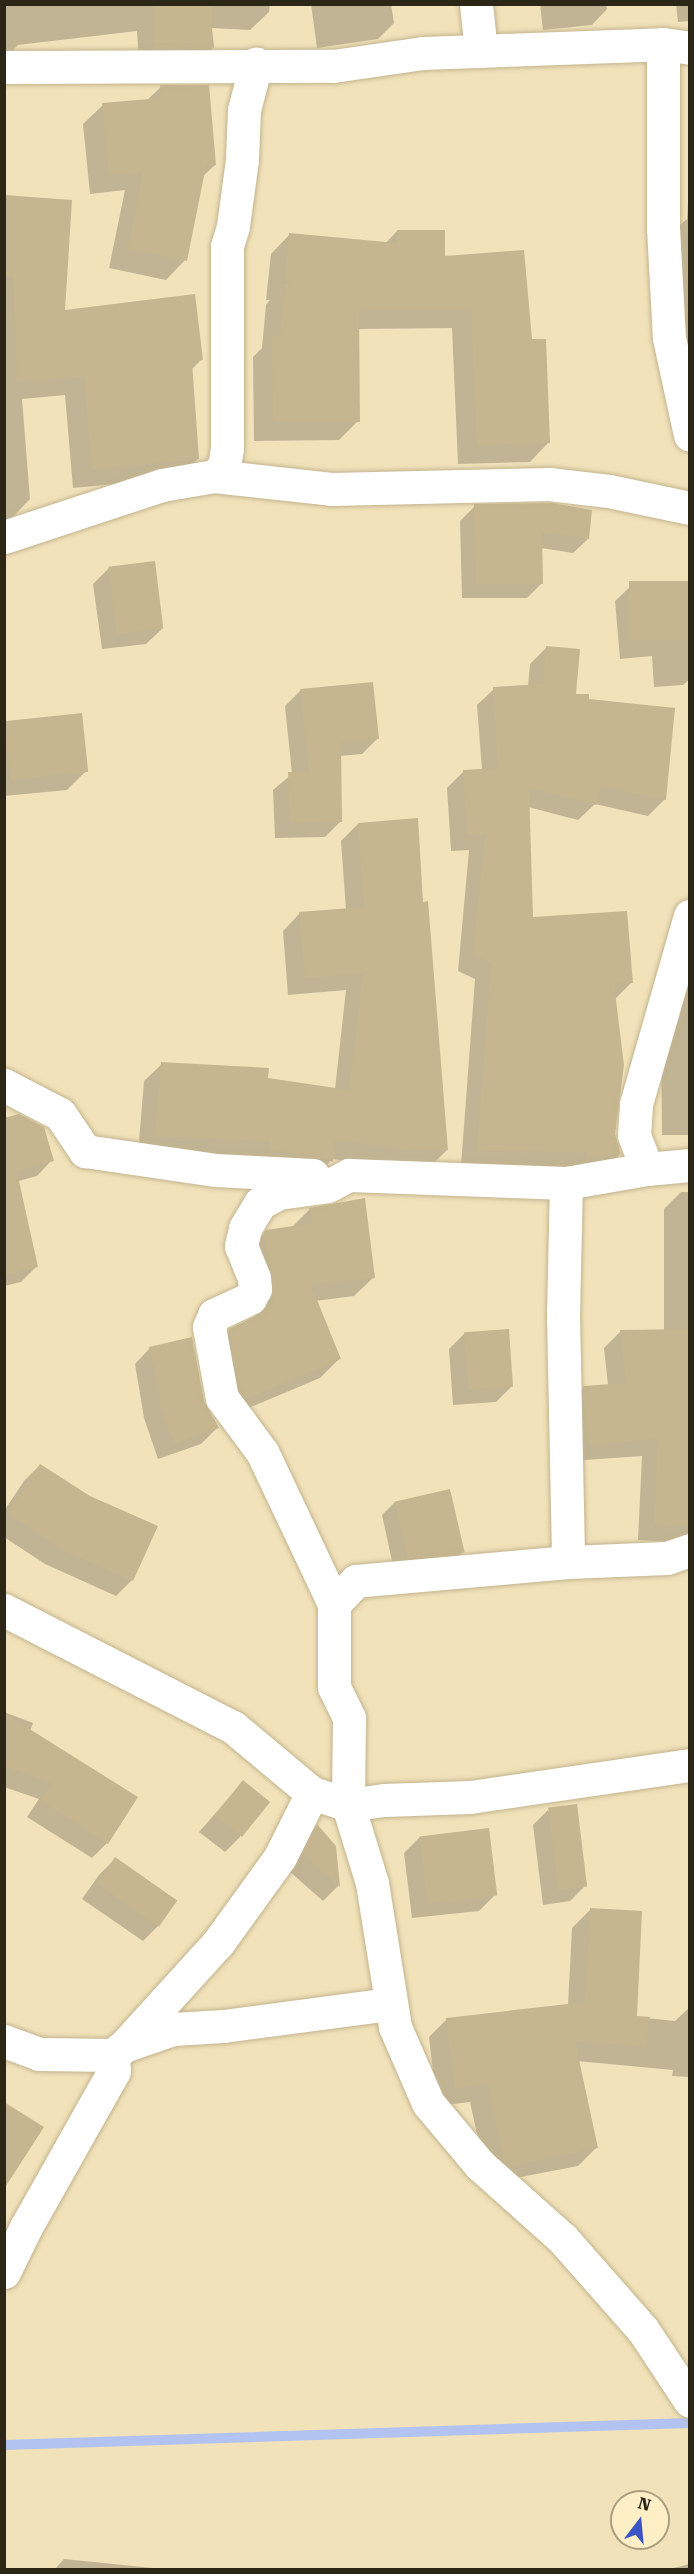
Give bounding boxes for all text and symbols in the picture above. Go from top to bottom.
north arrow [610,2490,670,2550]
text: N [636,2493,653,2515]

